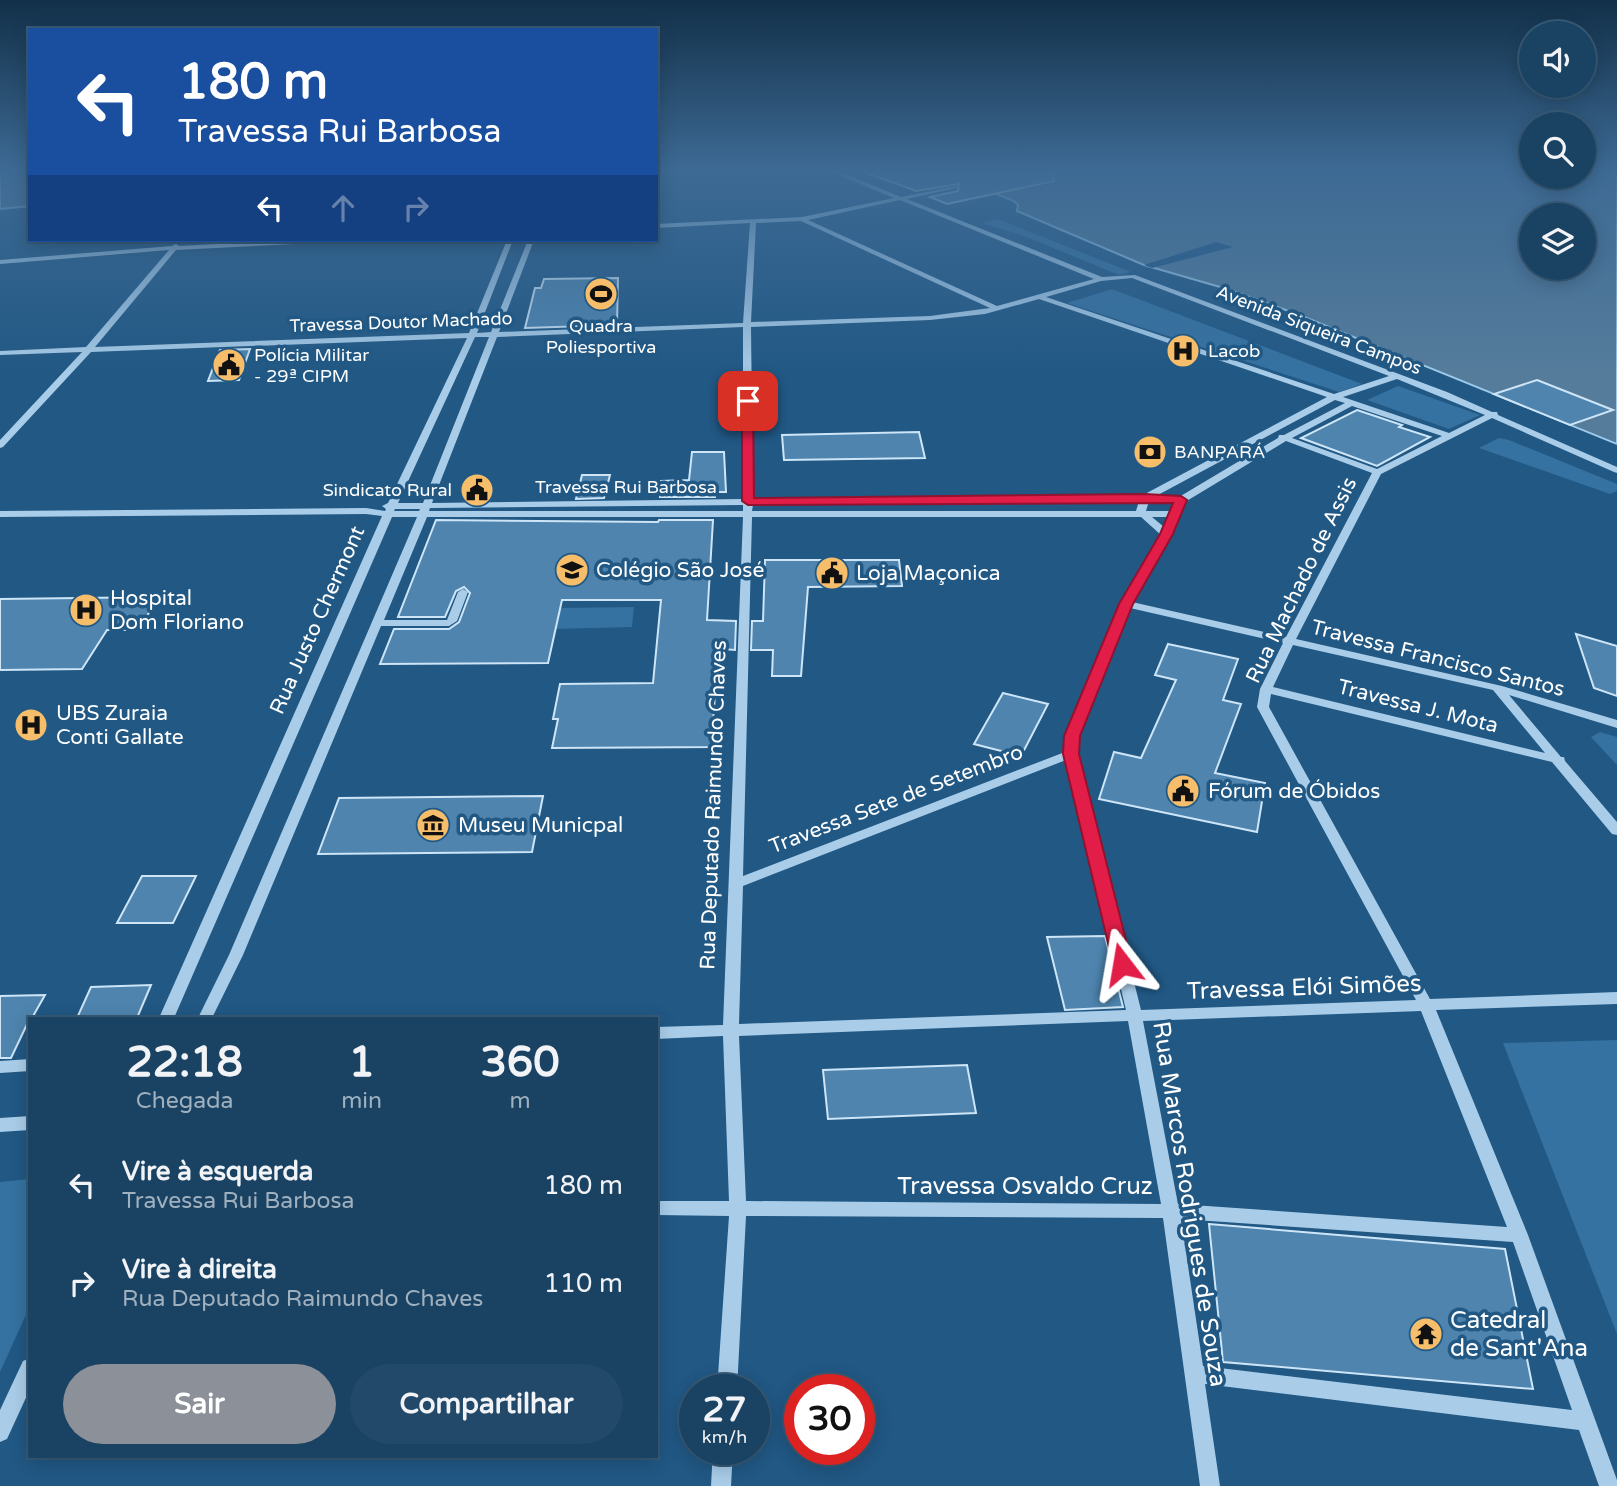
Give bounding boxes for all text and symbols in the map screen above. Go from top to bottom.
map controls [1519,21,1596,280]
button: sound [1519,21,1596,98]
text: 180 m [178,53,328,112]
icon: left [63,56,154,147]
button: search [1519,112,1596,189]
text: Travessa Rui Barbosa [178,113,501,151]
icon: left [251,189,289,227]
icon: ahead [324,189,362,227]
icon: right [397,189,435,227]
button: layers [1519,203,1596,280]
sports icon: Quadra Poliesportiva [582,275,620,313]
street label: Avenida Siqueira Campos [1213,281,1425,379]
street label: Travessa Doutor Machado [289,307,513,337]
place label: Quadra Poliesportiva [546,315,656,358]
hospital icon: Lacob [1164,332,1202,370]
place label: Lacob [1208,340,1260,362]
place label: Polícia Militar - 29ª CIPM [254,344,369,387]
public building icon: Polícia Militar - 29ª CIPM [210,346,248,384]
pin [718,371,778,431]
icon: arrive [729,382,767,420]
bank icon: BANPARÁ [1131,433,1169,471]
place label: BANPARÁ [1174,441,1265,463]
public building icon: Sindicato Rural [458,471,496,509]
street label: Rua Machado de Assis [1241,473,1362,687]
street label: Travessa Rui Barbosa [535,476,717,498]
place label: Sindicato Rural [323,479,452,501]
street label: Rua Justo Chermont [265,522,370,718]
school or university icon: Colégio São José [553,551,591,589]
public building icon: Loja Maçonica [813,554,851,592]
place label: Colégio São José [596,558,764,583]
place label: Loja Maçonica [856,561,1000,586]
place label: Hospital Dom Floriano [110,586,244,635]
hospital icon: Hospital Dom Floriano [67,591,105,629]
street label: Travessa Francisco Santos [1309,615,1567,702]
street label: Rua Deputado Raimundo Chaves [695,640,732,970]
street label: Travessa J. Mota [1335,674,1501,739]
place label: UBS Zuraia Conti Gallate [56,701,184,750]
hospital icon: UBS Zuraia Conti Gallate [12,706,50,744]
street label: Travessa Sete de Setembro [766,739,1027,859]
public building icon: Fórum de Óbidos [1164,772,1202,810]
place label: Fórum de Óbidos [1208,779,1380,804]
museum icon: Museu Municpal [414,806,452,844]
place label: Museu Municpal [458,813,623,838]
position arrow [1085,927,1159,1001]
street label: Travessa Elói Simões [1186,969,1422,1006]
street label: Rua Marcos Rodrigues de Souza [1146,1019,1233,1389]
text: 22:18 [126,1037,243,1088]
text: 1 [348,1037,375,1088]
text: 360 [480,1037,560,1088]
text: Chegada [136,1087,234,1115]
text: min [341,1087,382,1115]
text: m [509,1087,531,1115]
text: Vire à esquerda [122,1156,313,1187]
icon: left [63,1166,101,1204]
text: 180 m [543,1170,623,1201]
street label: Travessa Osvaldo Cruz [897,1172,1153,1201]
text: Travessa Rui Barbosa [122,1187,354,1215]
text: Vire à direita [122,1254,277,1285]
icon: right [63,1264,101,1302]
text: 110 m [543,1268,623,1299]
text: Rua Deputado Raimundo Chaves [122,1285,483,1313]
place label: Catedral de Sant'Ana [1450,1306,1588,1363]
temple icon: Catedral de Sant'Ana [1407,1315,1445,1353]
button: Sair [63,1364,336,1444]
button: Compartilhar [350,1364,623,1444]
speed limit sign: 30 [784,1374,875,1465]
text: 27 [703,1389,746,1431]
text: km/h [702,1426,747,1448]

